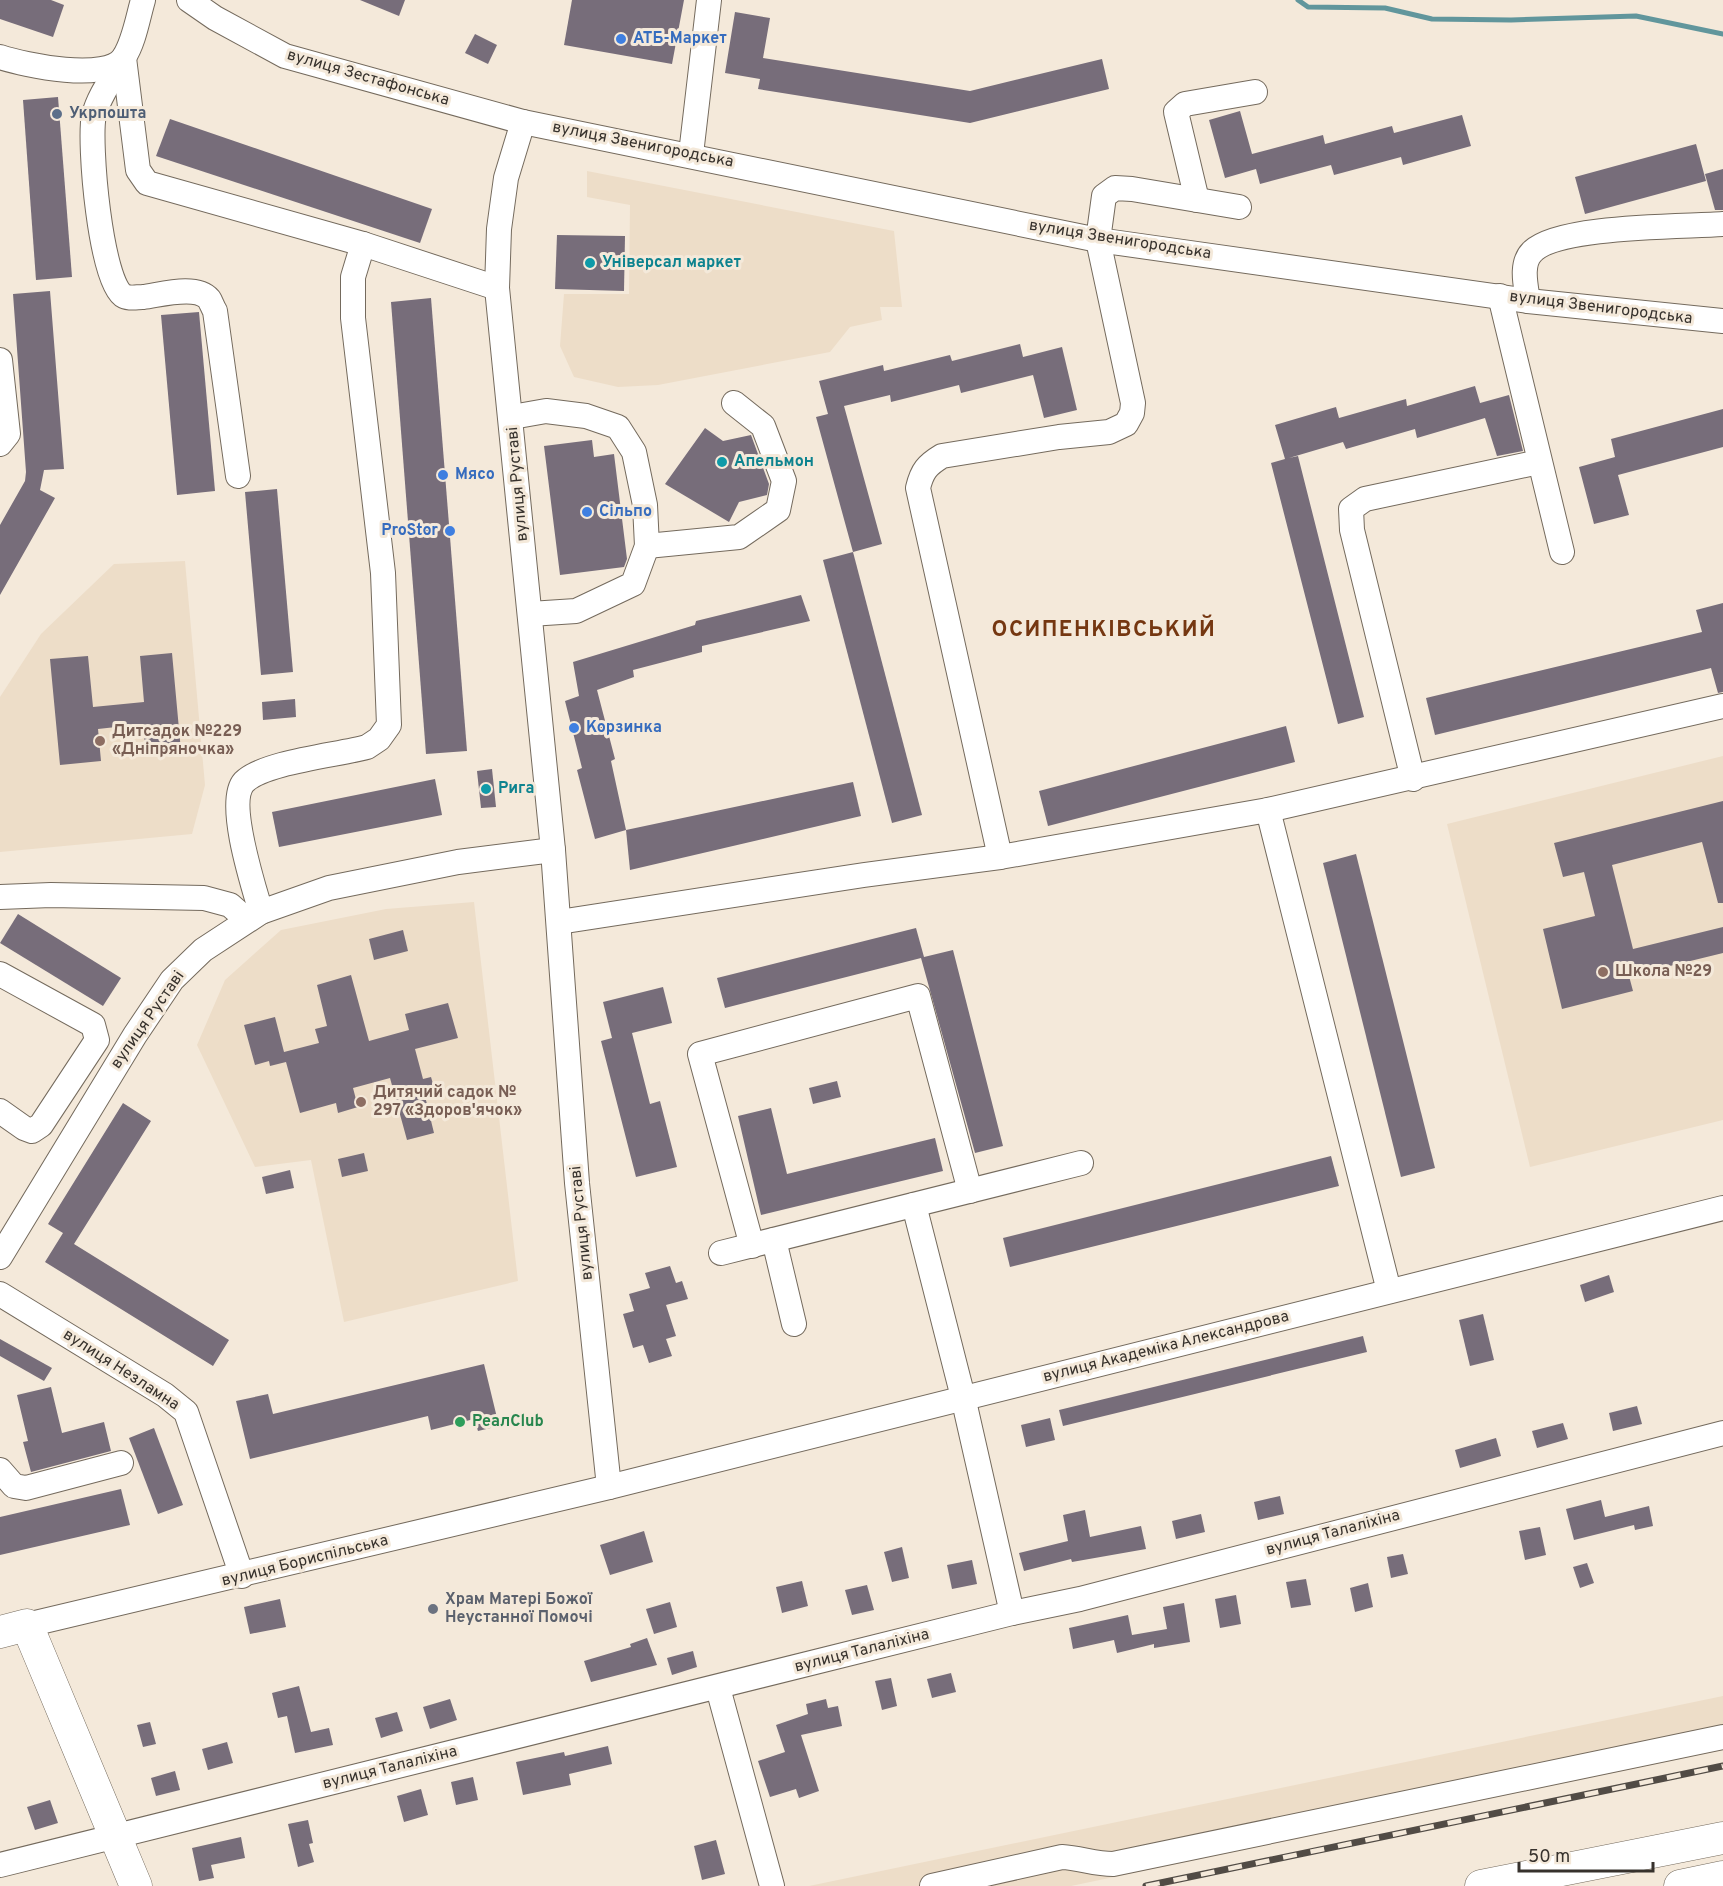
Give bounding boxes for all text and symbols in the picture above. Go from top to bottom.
place label: АТБ-Маркет [633,29,727,49]
marker: АТБ-Маркет [614,32,628,46]
street label: вулиця Зестафонська [285,45,451,111]
place label: Укрпошта [69,104,146,124]
marker: Укрпошта [50,107,64,121]
street label: вулиця Звенигородська [551,118,735,172]
street label: вулиця Звенигородська [1027,216,1213,264]
place label: Універсал маркет [602,253,741,273]
marker: Універсал маркет [583,256,597,270]
street label: вулиця Звенигородська [1508,287,1694,329]
street label: вулиця Руставі [503,426,533,542]
place label: Апельмон [734,452,814,472]
marker: Апельмон [715,455,729,469]
place label: Мясо [455,465,495,485]
marker: Мясо [436,468,450,482]
place label: Сільпо [599,502,652,522]
marker: Сільпо [580,505,594,519]
place label: ProStor [381,521,438,541]
marker: ProStor [443,524,457,538]
district label: ОСИПЕНКІВСЬКИЙ [992,614,1216,644]
place label: Корзинка [586,718,662,738]
marker: Корзинка [567,721,581,735]
place label: Дитсадок №229 «Дніпряночка» [112,722,242,760]
marker: Дитсадок №229 «Дніпряночка» [93,734,107,748]
place label: Рига [498,779,534,799]
marker: Рига [479,782,493,796]
place label: Школа №29 [1615,962,1712,982]
marker: Школа №29 [1596,965,1610,979]
street label: вулиця Руставі [107,967,189,1073]
place label: Дитячий садок № 297 «Здоров'ячок» [373,1083,522,1121]
marker: Дитячий садок № 297 «Здоров'ячок» [354,1095,368,1109]
street label: вулиця Руставі [566,1165,598,1281]
street label: вулиця Академіка Александрова [1041,1307,1291,1387]
street label: вулиця Незламна [59,1325,183,1415]
place label: РеалClub [472,1412,544,1432]
marker: РеалClub [453,1415,467,1429]
street label: вулиця Талаліхіна [1264,1506,1402,1560]
street label: вулиця Бориспільська [220,1531,390,1591]
place label: Храм Матері Божої Неустанної Помочі [445,1590,593,1628]
marker: Храм Матері Божої Неустанної Помочі [426,1602,440,1616]
street label: вулиця Талаліхіна [793,1625,931,1677]
street label: вулиця Талаліхіна [321,1742,459,1794]
scale bar [1519,1835,1652,1873]
text: 50 m [1528,1846,1570,1869]

